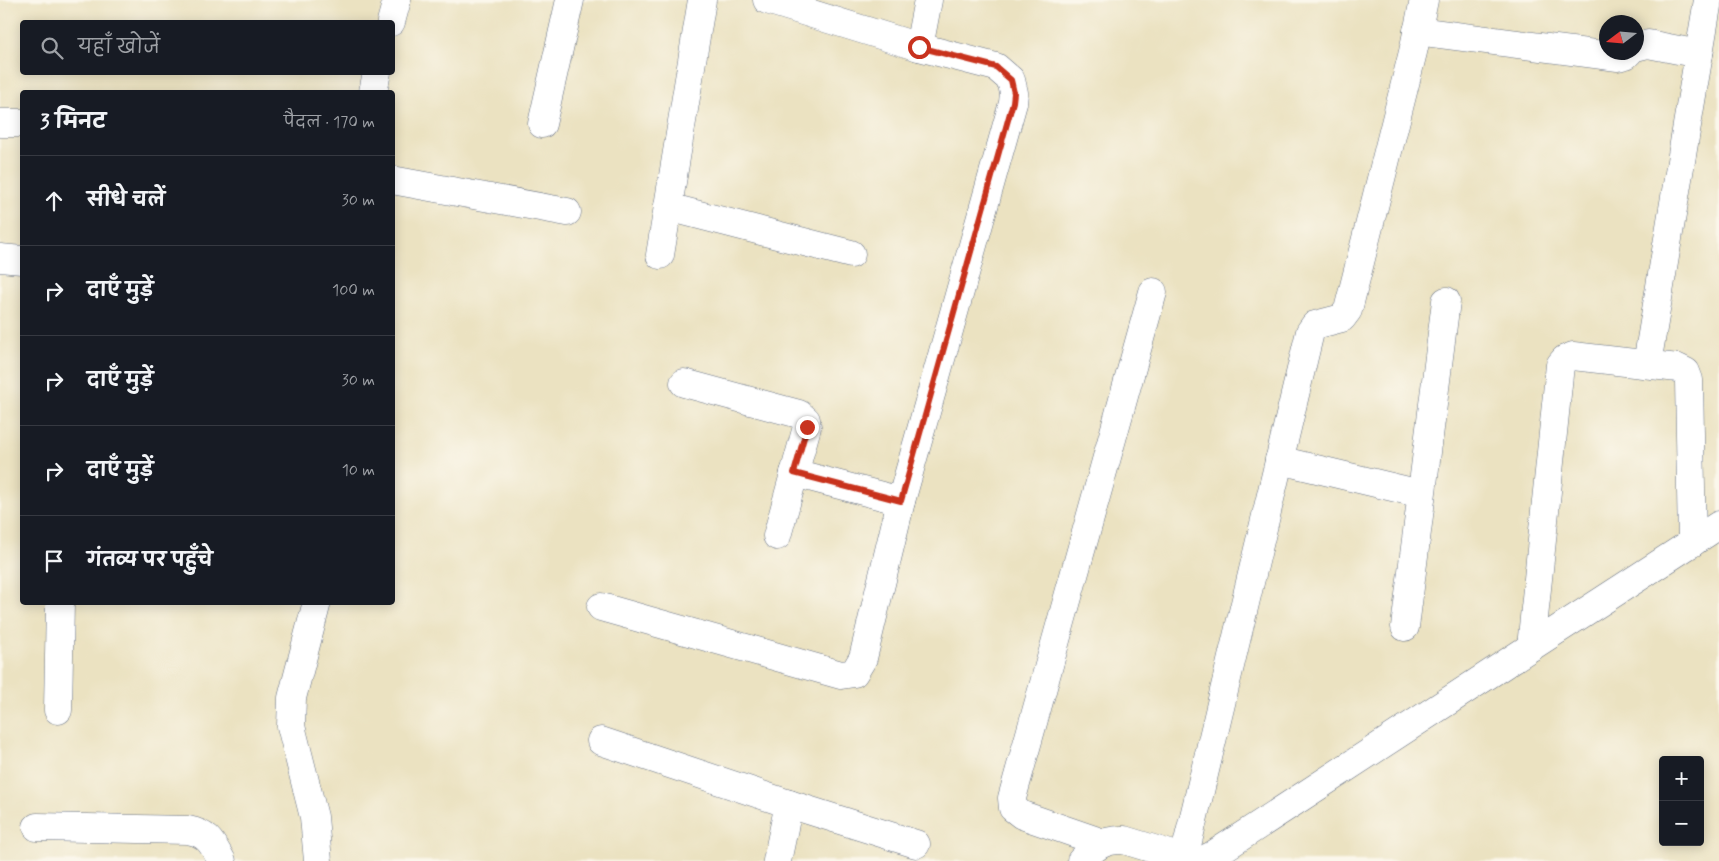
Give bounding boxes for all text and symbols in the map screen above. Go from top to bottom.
north arrow [1599,15,1644,60]
search box [20,20,395,75]
icon: search [38,34,66,62]
text: यहाँ खोजें [78,35,160,60]
route start [908,36,931,59]
text: 3 मिनट [40,108,106,136]
text: पैदल · 170 m [284,112,375,133]
icon: ahead [40,187,68,215]
text: सीधे चलें [87,188,165,213]
text: 30 m [342,190,375,211]
icon: right [40,277,68,305]
text: दाएँ मुड़ें [87,278,153,303]
text: 100 m [332,280,375,301]
icon: right [40,367,68,395]
text: दाएँ मुड़ें [87,368,153,393]
text: 30 m [342,370,375,391]
route end [796,416,819,439]
icon: right [40,457,68,485]
text: दाएँ मुड़ें [87,458,153,483]
text: 10 m [342,460,375,481]
icon: arrive [40,547,68,575]
text: गंतव्य पर पहुँचे [87,548,213,573]
map controls [1659,756,1704,846]
button: + [1659,756,1704,801]
button: − [1659,801,1704,846]

